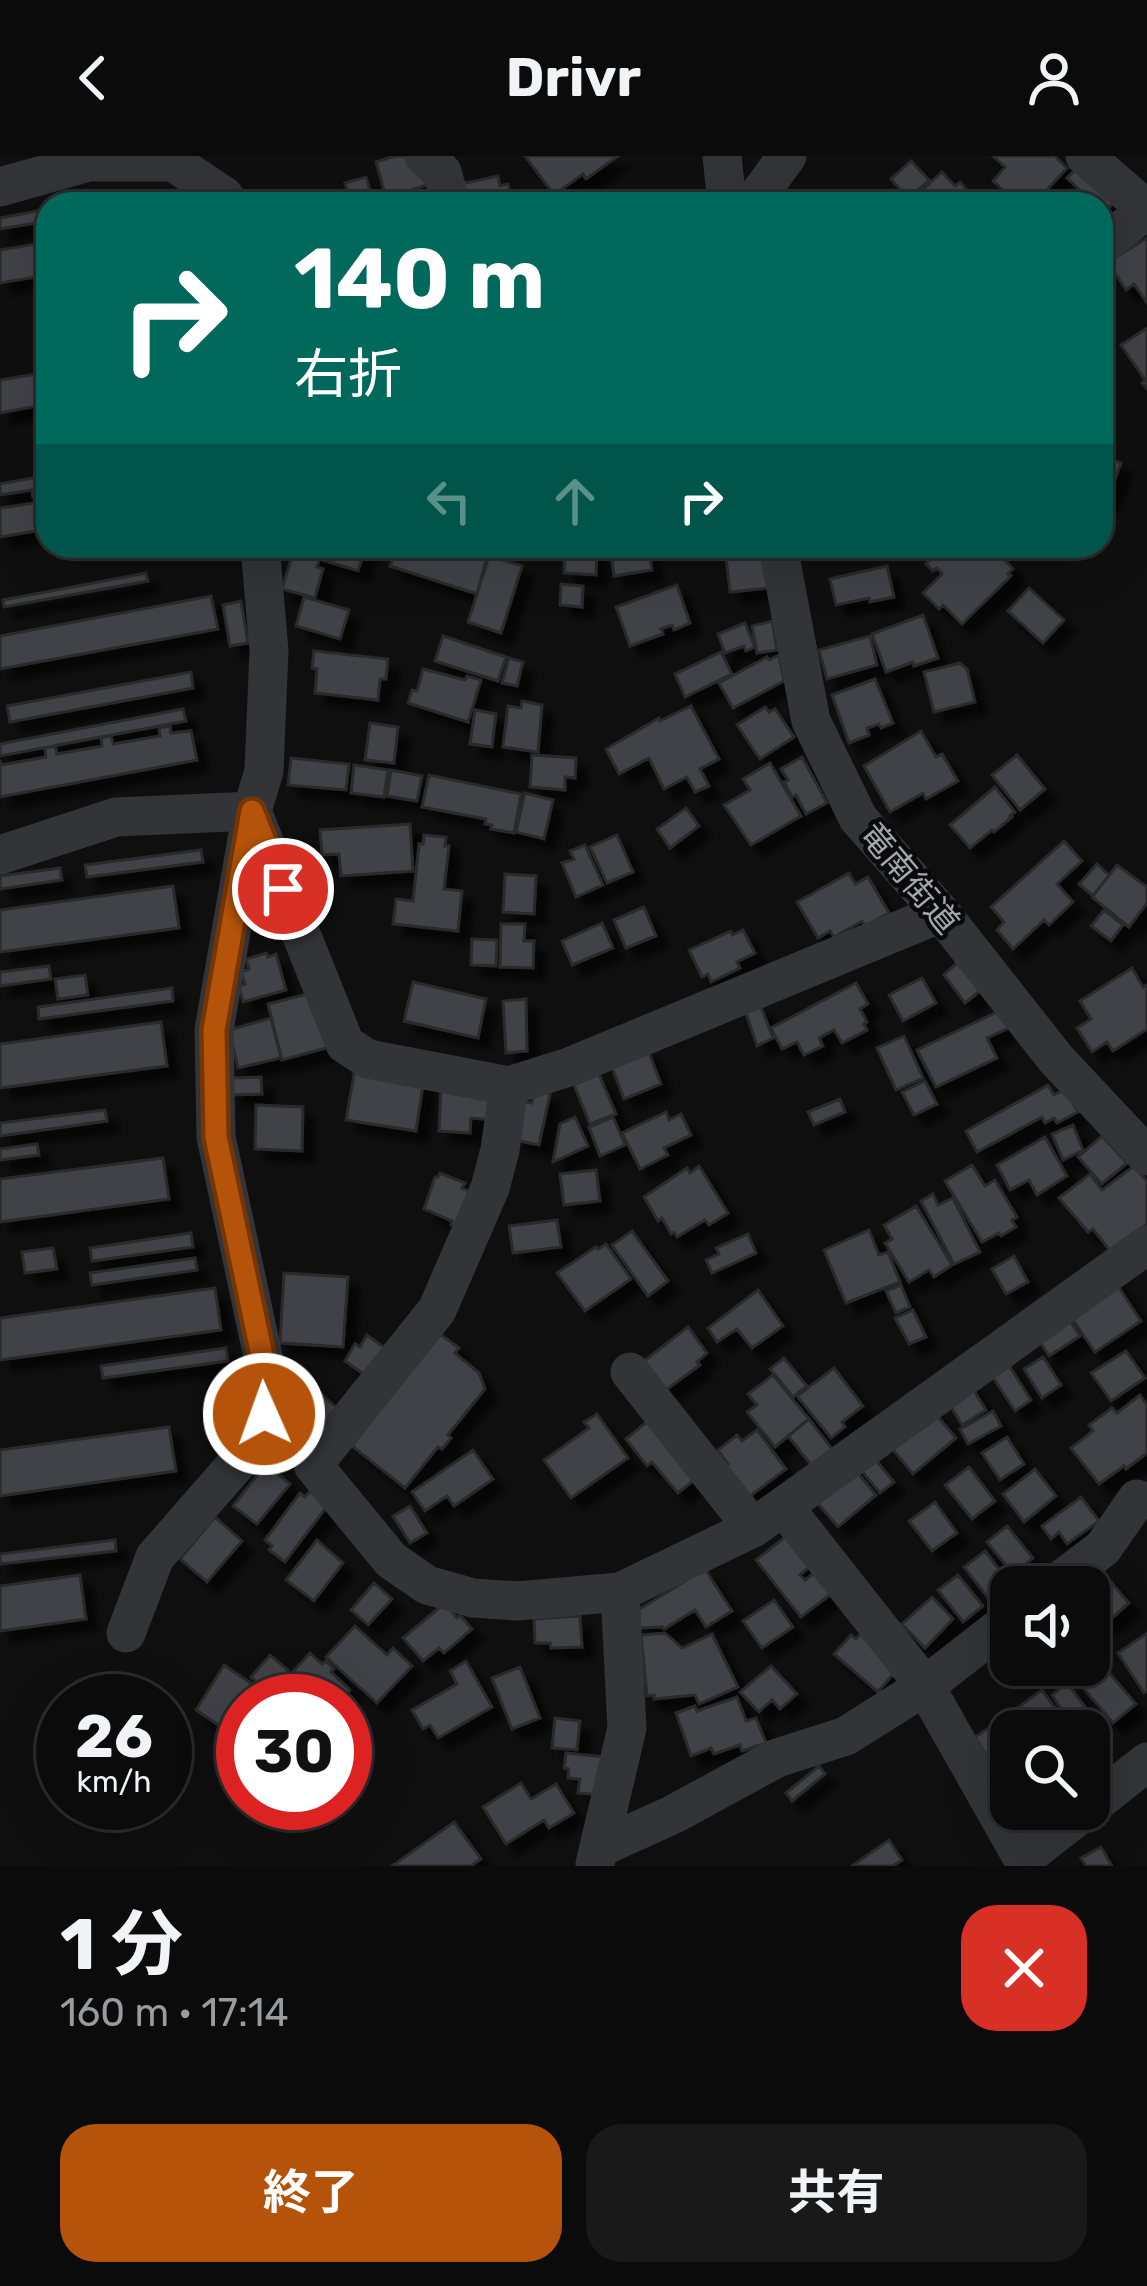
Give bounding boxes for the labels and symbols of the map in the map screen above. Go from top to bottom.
street label: 竜南街道 [853,815,967,941]
pin [232,838,334,940]
position arrow [201,1351,327,1477]
speed limit sign: 30 [216,1674,372,1830]

